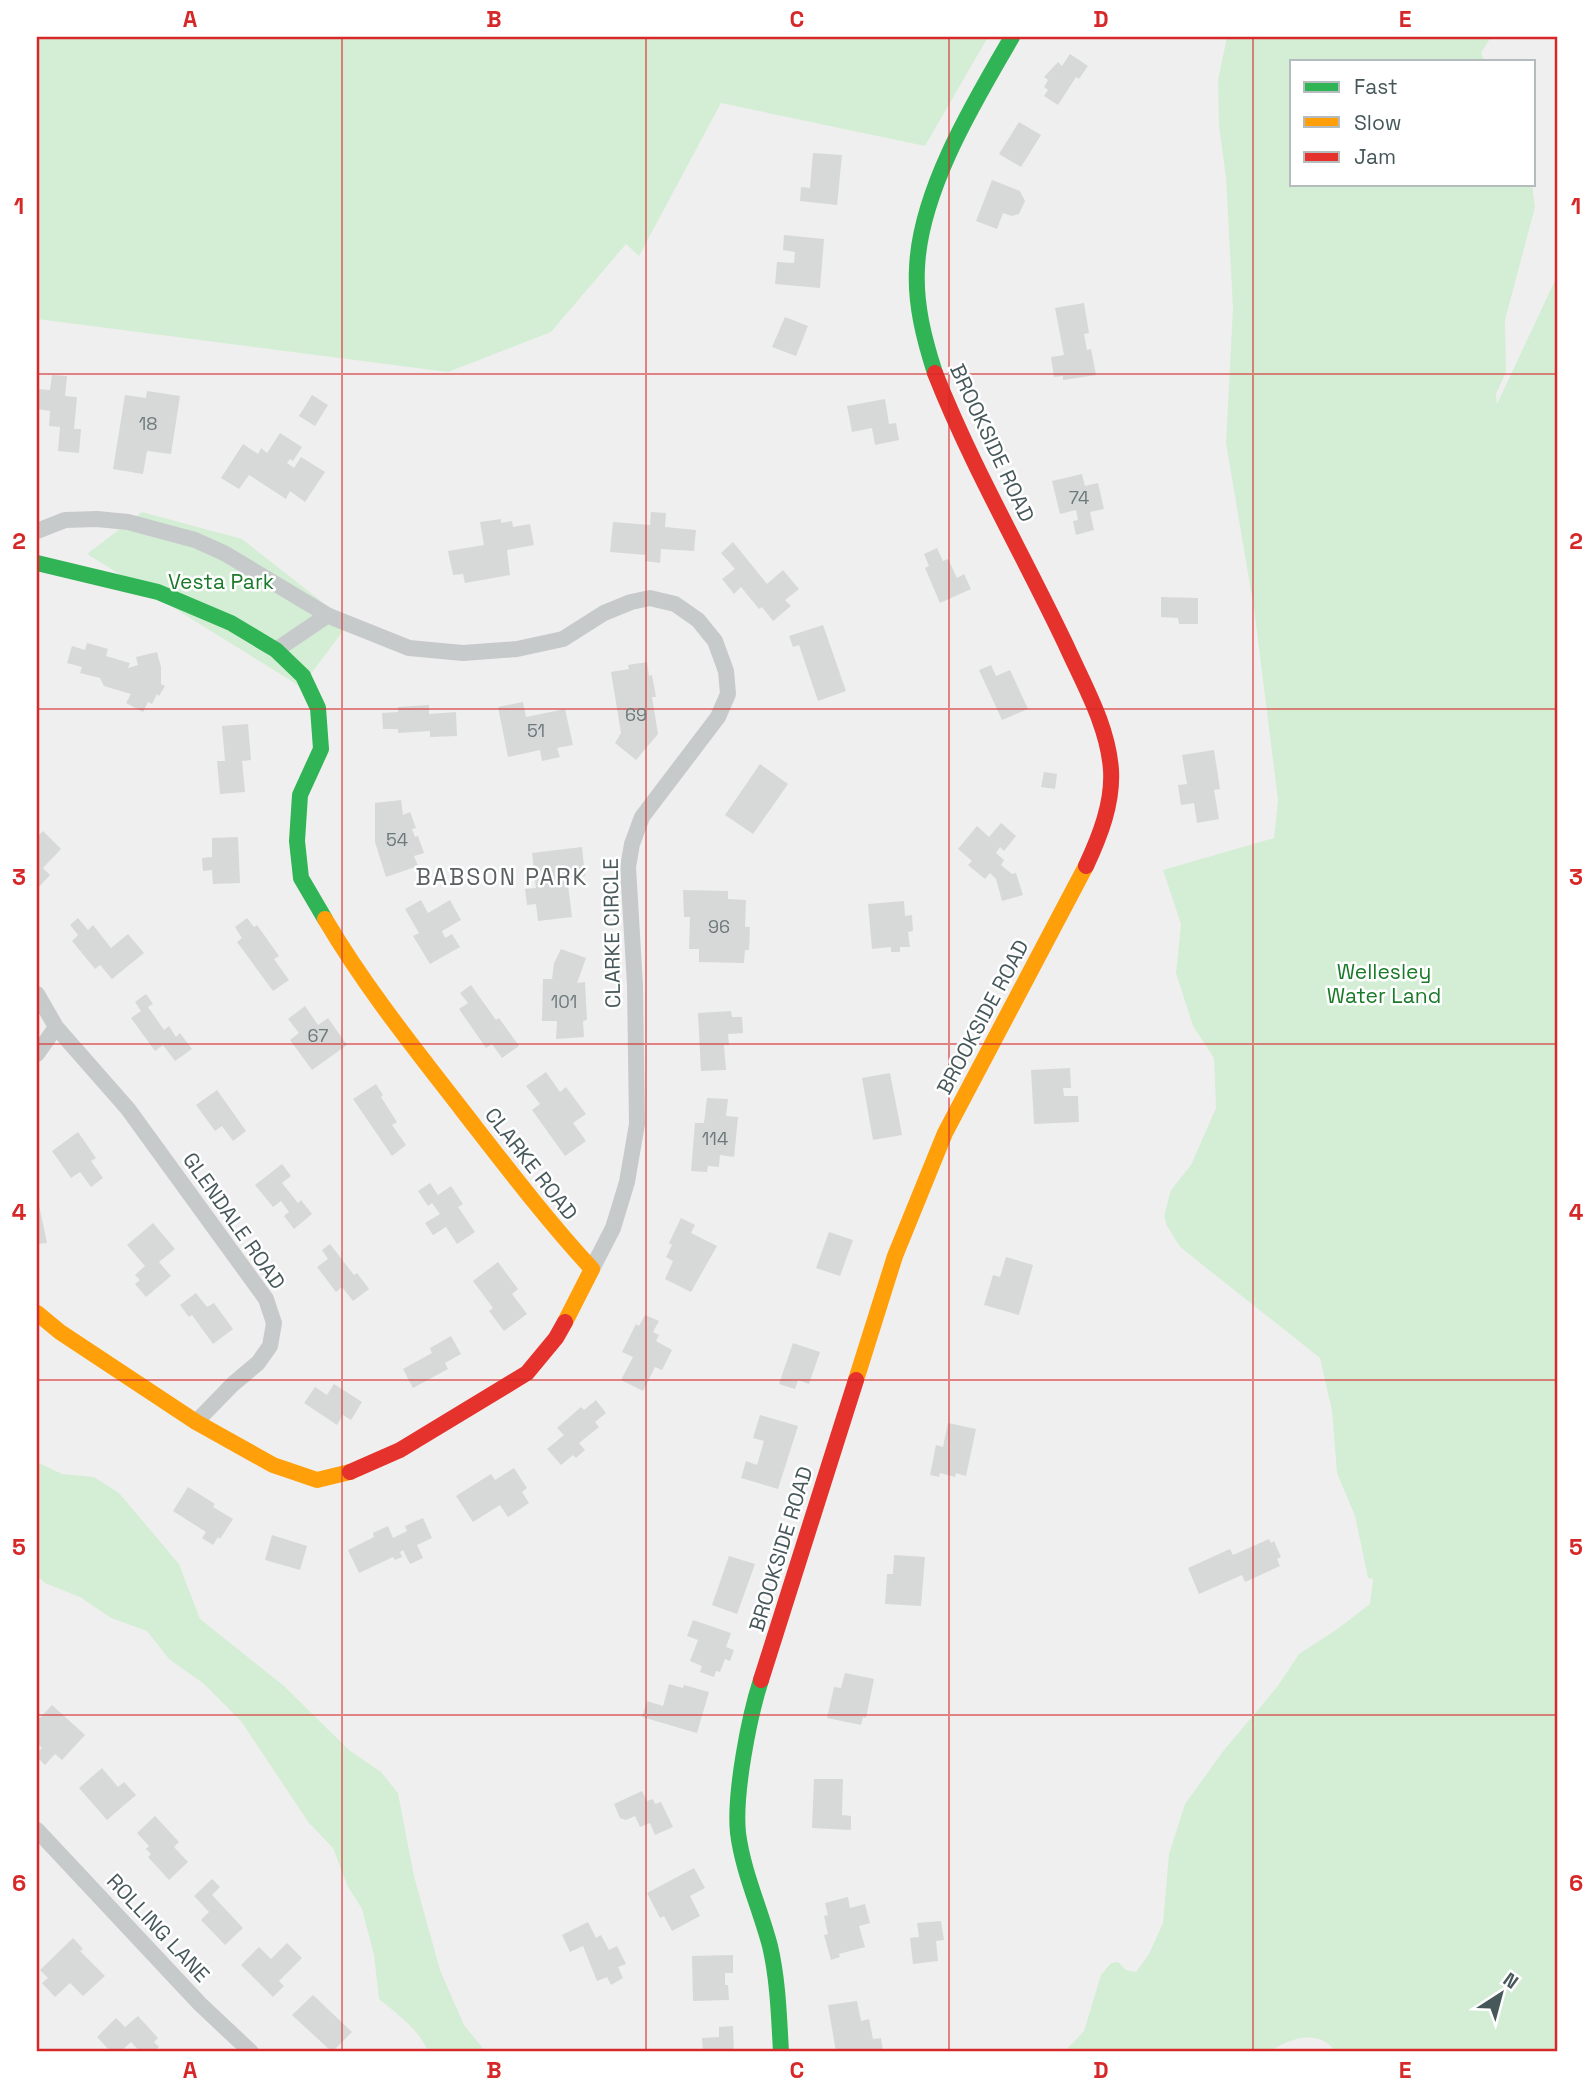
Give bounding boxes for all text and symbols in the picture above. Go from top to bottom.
text: A [183,4,198,34]
text: B [486,4,502,34]
text: C [790,4,804,34]
text: D [1093,4,1109,34]
text: E [1399,4,1411,34]
legend [1290,60,1536,186]
text: Fast [1354,73,1398,100]
text: Slow [1354,109,1402,136]
text: Jam [1354,143,1396,170]
text: 1 [14,191,24,221]
text: 1 [1571,191,1581,221]
street label: BROOKSIDE ROAD [944,359,1041,526]
house number: 18 [139,412,157,435]
house number: 74 [1069,486,1089,509]
text: 2 [12,526,26,556]
text: 2 [1569,526,1583,556]
park label: Vesta Park [168,568,274,595]
house number: 69 [625,703,647,726]
house number: 51 [527,719,545,742]
house number: 54 [386,828,408,851]
street label: CLARKE CIRCLE [597,858,626,1008]
text: 3 [12,862,26,892]
district label: BABSON PARK [415,862,589,892]
text: 3 [1569,862,1583,892]
house number: 96 [708,915,730,938]
street label: BROOKSIDE ROAD [930,935,1035,1099]
park label: Wellesley Water Land [1327,958,1441,1009]
house number: 101 [551,990,577,1013]
house number: 67 [308,1024,328,1047]
street label: CLARKE ROAD [479,1102,584,1225]
house number: 114 [702,1127,728,1150]
street label: GLENDALE ROAD [177,1147,292,1294]
text: 4 [12,1197,27,1227]
text: 4 [1569,1197,1584,1227]
street label: BROOKSIDE ROAD [743,1463,818,1635]
text: 5 [12,1532,26,1562]
text: 5 [1569,1532,1583,1562]
text: 6 [12,1868,26,1898]
street label: ROLLING LANE [101,1868,216,1988]
text: 6 [1569,1868,1583,1898]
north arrow [1466,1960,1536,2030]
text: N [1498,1967,1523,1995]
text: A [183,2055,198,2085]
text: B [486,2055,502,2085]
text: C [790,2055,804,2085]
text: D [1093,2055,1109,2085]
text: E [1399,2055,1411,2085]

